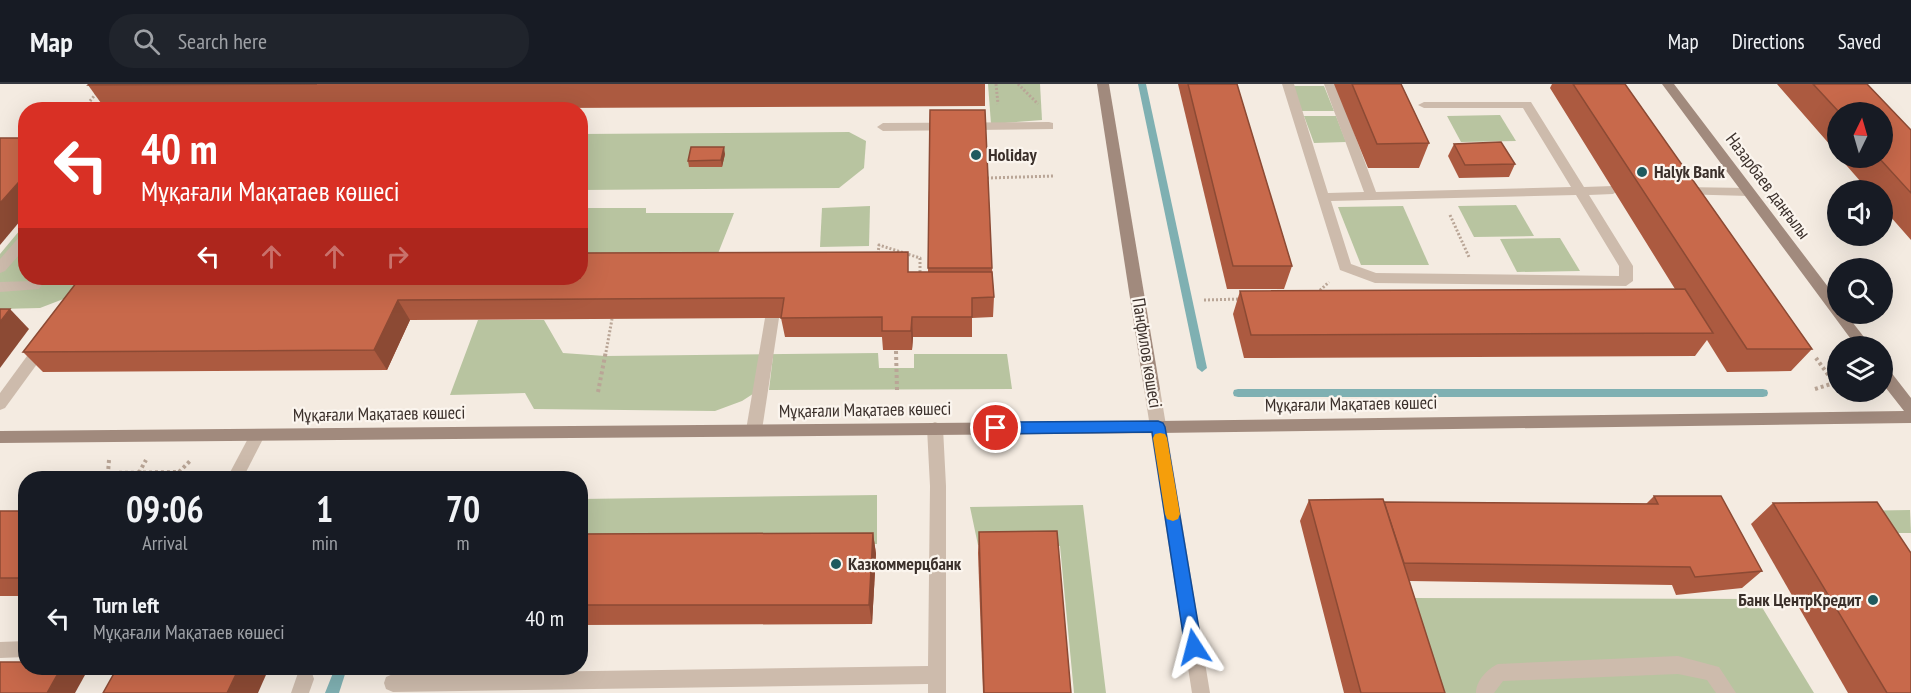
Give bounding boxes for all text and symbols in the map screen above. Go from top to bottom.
search box [109,14,529,68]
text: Map [30,23,73,60]
icon: search [130,25,163,58]
text: Search here [178,27,267,55]
text: Map [1668,28,1699,55]
text: Directions [1732,28,1805,55]
text: Saved [1838,28,1881,55]
north arrow [1827,102,1893,168]
map controls [1827,102,1893,402]
text: 40 m [141,121,218,176]
icon: left [42,126,120,204]
street label: Назарбаев даңғылы [1721,128,1816,243]
place label: Holiday [988,143,1037,166]
marker: Holiday [969,148,983,162]
place label: Halyk Bank [1654,160,1726,183]
marker: Halyk Bank [1635,165,1649,179]
text: Мұқағали Мақатаев көшесі [141,174,400,208]
button: sound [1827,180,1893,246]
icon: left [192,240,225,273]
icon: ahead [255,240,288,273]
icon: ahead [318,240,351,273]
icon: right [381,240,414,273]
button: search [1827,258,1893,324]
street label: Панфилов көшесі [1127,296,1168,410]
button: layers [1827,336,1893,402]
street label: Мұқағали Мақатаев көшесі [1265,390,1437,417]
street label: Мұқағали Мақатаев көшесі [779,396,951,423]
street label: Мұқағали Мақатаев көшесі [293,400,465,427]
pin [970,402,1021,453]
icon: arrive [979,411,1012,444]
text: 09:06 [126,485,204,532]
text: 1 [316,485,333,532]
text: 70 [446,485,480,532]
text: Arrival [142,530,187,556]
text: min [312,530,338,556]
text: m [456,530,469,556]
place label: Казкоммерцбанк [848,552,962,575]
marker: Казкоммерцбанк [829,557,843,571]
place label: Банк ЦентрКредит [1738,588,1862,611]
text: Turn left [93,591,159,619]
marker: Банк ЦентрКредит [1866,593,1880,607]
icon: left [42,602,75,635]
text: 40 m [525,604,564,632]
position arrow [1162,615,1226,679]
text: Мұқағали Мақатаев көшесі [93,619,285,645]

